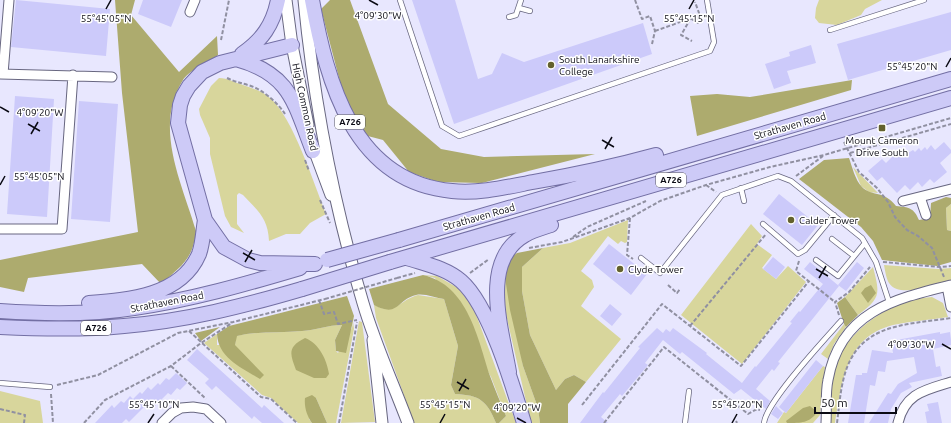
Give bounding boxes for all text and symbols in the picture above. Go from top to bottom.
text: 4°09'30"W [354,10,402,21]
text: 55°45'05"N [81,13,131,24]
text: 55°45'15"N [664,13,714,24]
place label: South Lanarkshire College [559,54,639,77]
marker: South Lanarkshire College [546,60,556,70]
text: 55°45'20"N [887,61,937,72]
street label: High Common Road [290,62,320,152]
text: 4°09'20"W [16,107,64,118]
street label: Strathaven Road [753,110,827,142]
road number: A726 [335,115,365,129]
marker: Mount Cameron Drive South [877,123,887,133]
place label: Mount Cameron Drive South [846,135,918,158]
text: 55°45'05"N [14,171,64,182]
road number: A726 [656,173,686,187]
street label: Strathaven Road [442,201,516,233]
marker: Calder Tower [786,215,796,225]
place label: Calder Tower [799,215,859,226]
marker: Clyde Tower [615,264,625,274]
place label: Clyde Tower [628,264,683,275]
street label: Strathaven Road [129,289,205,314]
road number: A726 [81,321,111,335]
text: 4°09'30"W [887,339,935,350]
scale bar [815,389,896,415]
text: 50 m [821,396,848,409]
text: 55°45'10"N [129,399,179,410]
text: 55°45'15"N [420,399,470,410]
text: 55°45'20"N [712,399,762,410]
text: 4°09'20"W [493,402,541,413]

